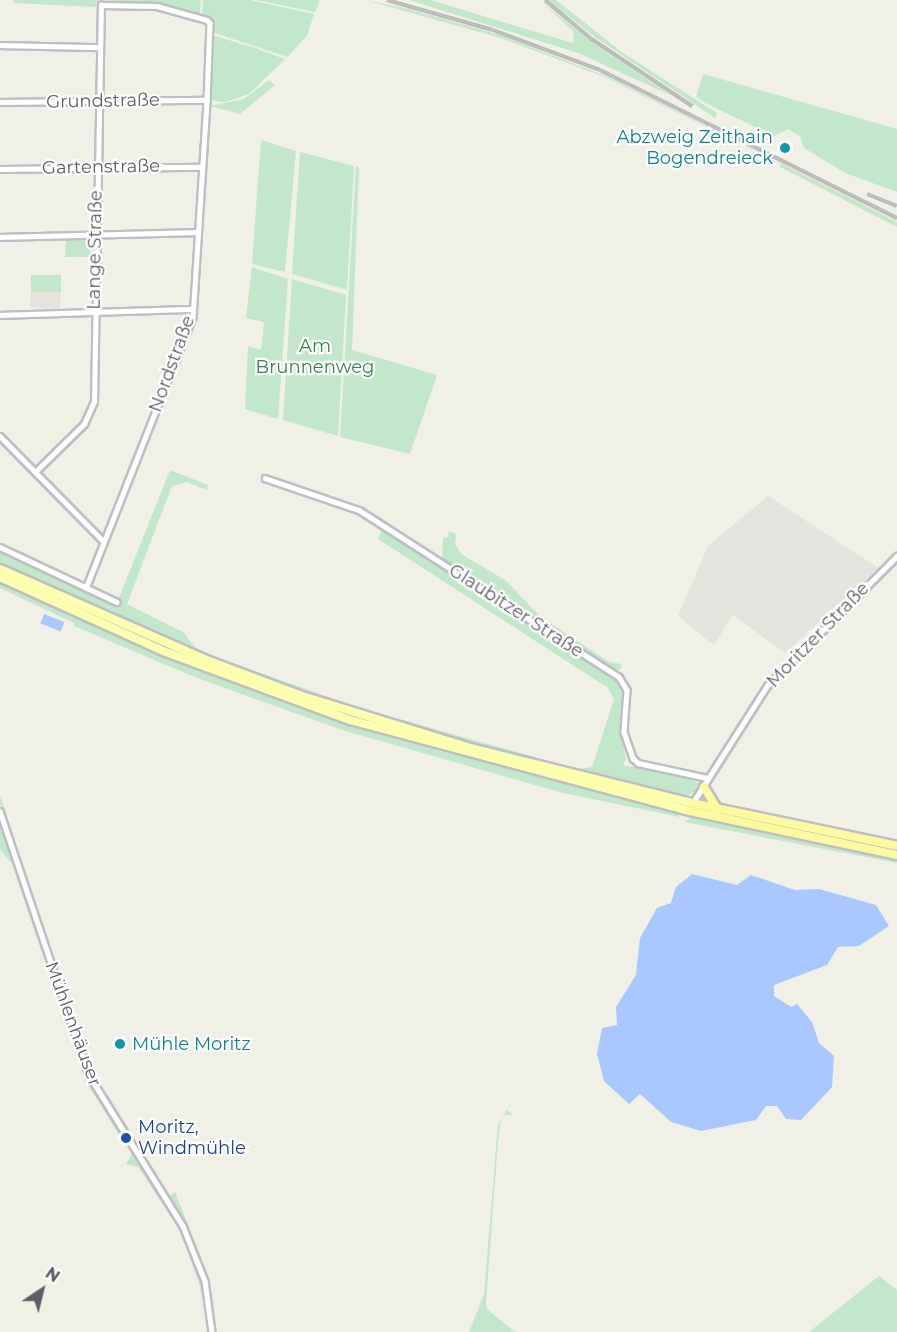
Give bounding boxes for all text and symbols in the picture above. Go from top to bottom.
street label: Grundstraße [46,89,160,113]
place label: Abzweig Zeithain Bogendreieck [617,127,773,170]
marker: Abzweig Zeithain Bogendreieck [778,141,792,155]
street label: Gartenstraße [42,155,160,179]
street label: Lange Straße [83,190,107,310]
street label: Nordstraße [145,313,199,415]
park label: Am Brunnenweg [256,336,374,378]
street label: Glaubitzer Straße [445,559,587,663]
street label: Moritzer Straße [762,578,874,692]
street label: Mühlenhäuser [40,959,106,1089]
place label: Mühle Moritz [132,1033,251,1055]
marker: Mühle Moritz [113,1037,127,1051]
place label: Moritz, Windmühle [138,1117,246,1160]
marker: Moritz, Windmühle [119,1131,133,1145]
north arrow [12,1260,72,1320]
text: N [42,1263,63,1286]

